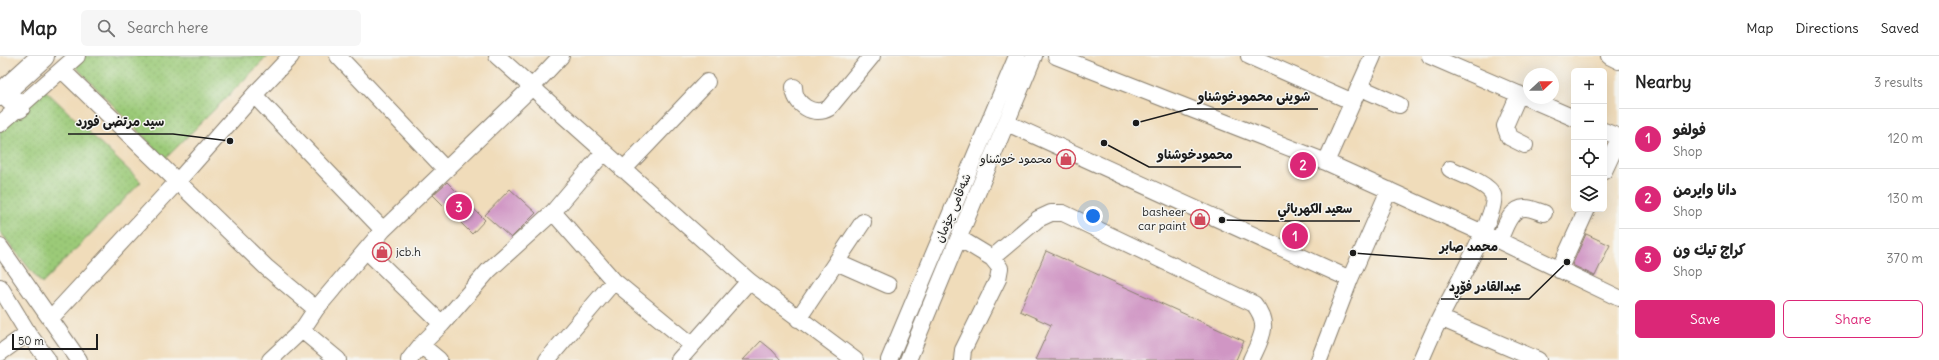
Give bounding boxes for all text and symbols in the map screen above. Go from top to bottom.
search box [81,10,361,46]
text: Map [20,16,57,40]
icon: search [95,17,117,39]
text: Search here [127,18,208,37]
text: Map [1746,19,1773,37]
text: Directions [1795,19,1859,37]
text: Saved [1881,19,1919,37]
north arrow [1523,68,1559,104]
map controls [1571,68,1607,212]
button: + [1571,68,1607,104]
text: Nearby [1635,71,1691,93]
text: 3 results [1874,74,1923,91]
callout: شوينى محمودخوشناو [1189,84,1318,109]
text: شوينى محمودخوشناو [1197,88,1311,105]
button: − [1571,104,1607,140]
callout: سيد مرتضى فورد [68,109,173,134]
text: سيد مرتضى فورد [76,113,164,130]
text: فولفو [1673,120,1706,139]
text: 1 [1645,130,1651,147]
text: 120 m [1888,130,1923,147]
button: locate [1571,140,1607,176]
callout: محمودخوشناو [1149,142,1241,167]
text: Shop [1673,143,1702,160]
text: محمودخوشناو [1156,146,1233,163]
shop icon: محمود خوشناو [1055,148,1077,170]
pin: 2 [1290,150,1316,180]
place label: محمود خوشناو [979,151,1052,167]
street label: شەقامی چۆمان [931,171,975,245]
button: layers [1571,176,1607,212]
text: دانا وایرمن [1673,180,1737,199]
text: 2 [1644,190,1652,207]
text: 130 m [1887,190,1923,207]
pin: 3 [446,192,472,222]
callout: سعيد الكهربائي [1270,196,1360,221]
text: سعيد الكهربائي [1278,200,1353,221]
text: Shop [1673,203,1702,220]
place label: basheer car paint [1138,204,1186,233]
your location [1083,206,1103,226]
shop icon: basheer car paint [1189,208,1211,230]
pin: 1 [1282,221,1308,251]
callout: محمد صابر [1432,234,1507,259]
text: محمد صابر [1438,238,1499,255]
text: كراج تيك ون [1673,240,1746,259]
shop icon: jcb.h [371,241,393,263]
place label: jcb.h [395,244,421,259]
text: 3 [1644,250,1652,267]
text: 370 m [1886,250,1923,267]
text: Shop [1673,263,1702,280]
callout: عبدالقادر فۆڕد [1441,274,1529,299]
text: عبدالقادر فۆڕد [1449,278,1521,298]
button: Save [1635,300,1775,338]
button: Share [1783,300,1923,338]
scale bar [12,332,98,351]
text: 50 m [18,334,44,348]

